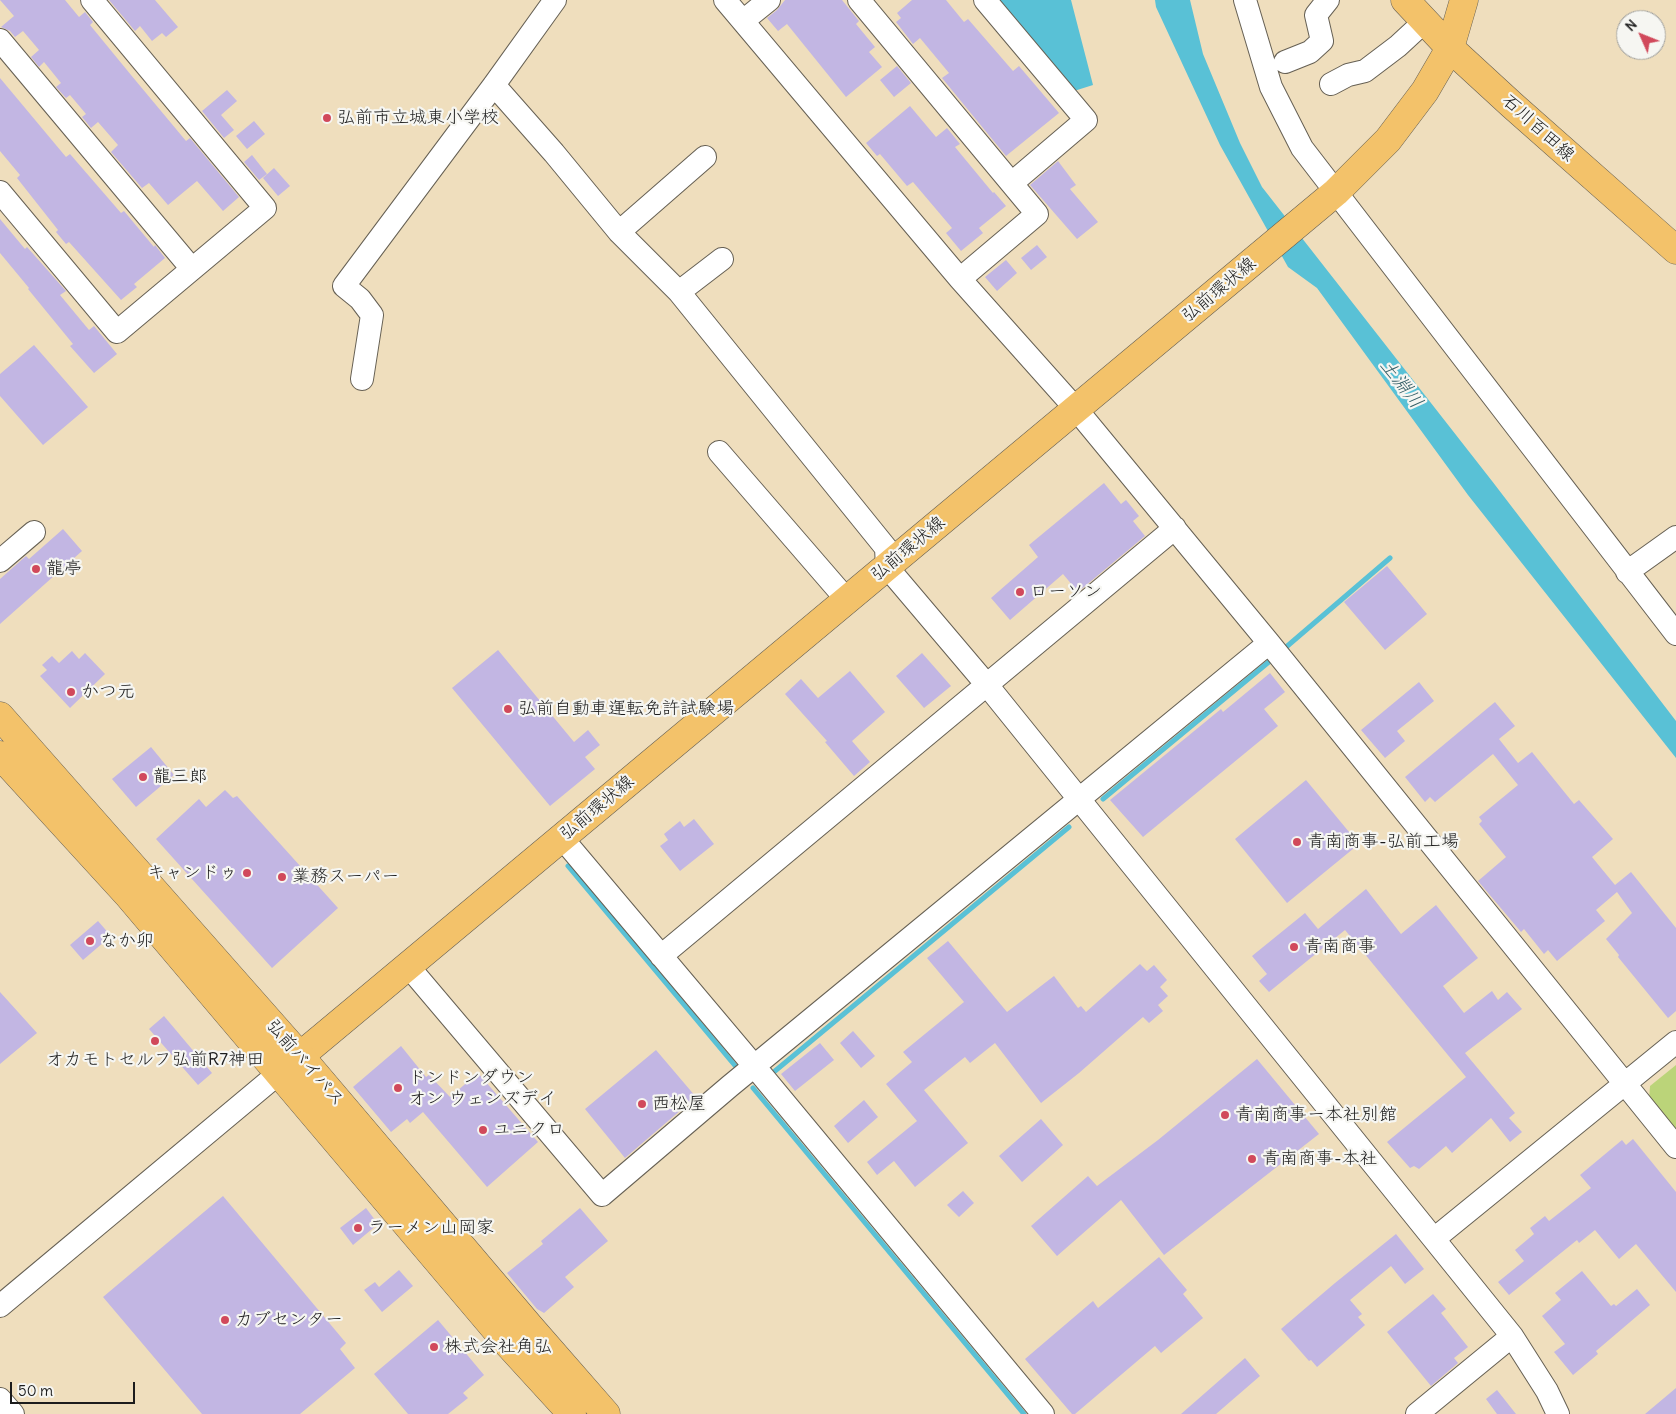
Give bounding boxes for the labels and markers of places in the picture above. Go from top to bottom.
place label: 弘前市立城東小学校 [337,107,499,129]
marker: 弘前市立城東小学校 [321,112,333,124]
place label: 龍亭 [46,558,82,580]
marker: 龍亭 [30,563,42,575]
place label: ローソン [1030,581,1102,603]
marker: ローソン [1014,586,1026,598]
place label: かつ元 [81,681,135,703]
marker: かつ元 [65,686,77,698]
place label: 弘前自動車運転免許試験場 [518,698,734,720]
marker: 弘前自動車運転免許試験場 [502,703,514,715]
place label: 龍三郎 [153,766,207,788]
marker: 龍三郎 [137,771,149,783]
place label: 青南商事-弘前工場 [1307,831,1459,853]
marker: 青南商事-弘前工場 [1291,836,1303,848]
place label: キャンドゥ [147,862,237,884]
place label: 業務スーパー [292,866,399,888]
marker: キャンドゥ [241,867,253,879]
marker: 業務スーパー [276,871,288,883]
place label: なか卯 [100,930,154,952]
marker: なか卯 [84,935,96,947]
place label: 青南商事 [1304,936,1376,958]
marker: 青南商事 [1288,941,1300,953]
marker: オカモトセルフ弘前R7神田 [149,1035,161,1047]
place label: オカモトセルフ弘前R7神田 [46,1049,264,1071]
place label: ドンドンダウン オン ウェンズデイ [408,1067,556,1110]
marker: ドンドンダウン オン ウェンズデイ [392,1082,404,1094]
place label: 西松屋 [652,1093,706,1115]
marker: 西松屋 [636,1098,648,1110]
place label: 青南商事ー本社別館 [1235,1104,1397,1126]
marker: 青南商事ー本社別館 [1219,1109,1231,1121]
place label: ユニクロ [493,1119,565,1141]
marker: ユニクロ [477,1124,489,1136]
place label: 青南商事-本社 [1262,1148,1378,1170]
marker: 青南商事-本社 [1246,1153,1258,1165]
place label: ラーメン山岡家 [368,1217,494,1239]
marker: ラーメン山岡家 [352,1222,364,1234]
place label: カブセンター [235,1309,343,1331]
marker: カブセンター [219,1314,231,1326]
place label: 株式会社角弘 [444,1336,552,1358]
marker: 株式会社角弘 [428,1341,440,1353]

